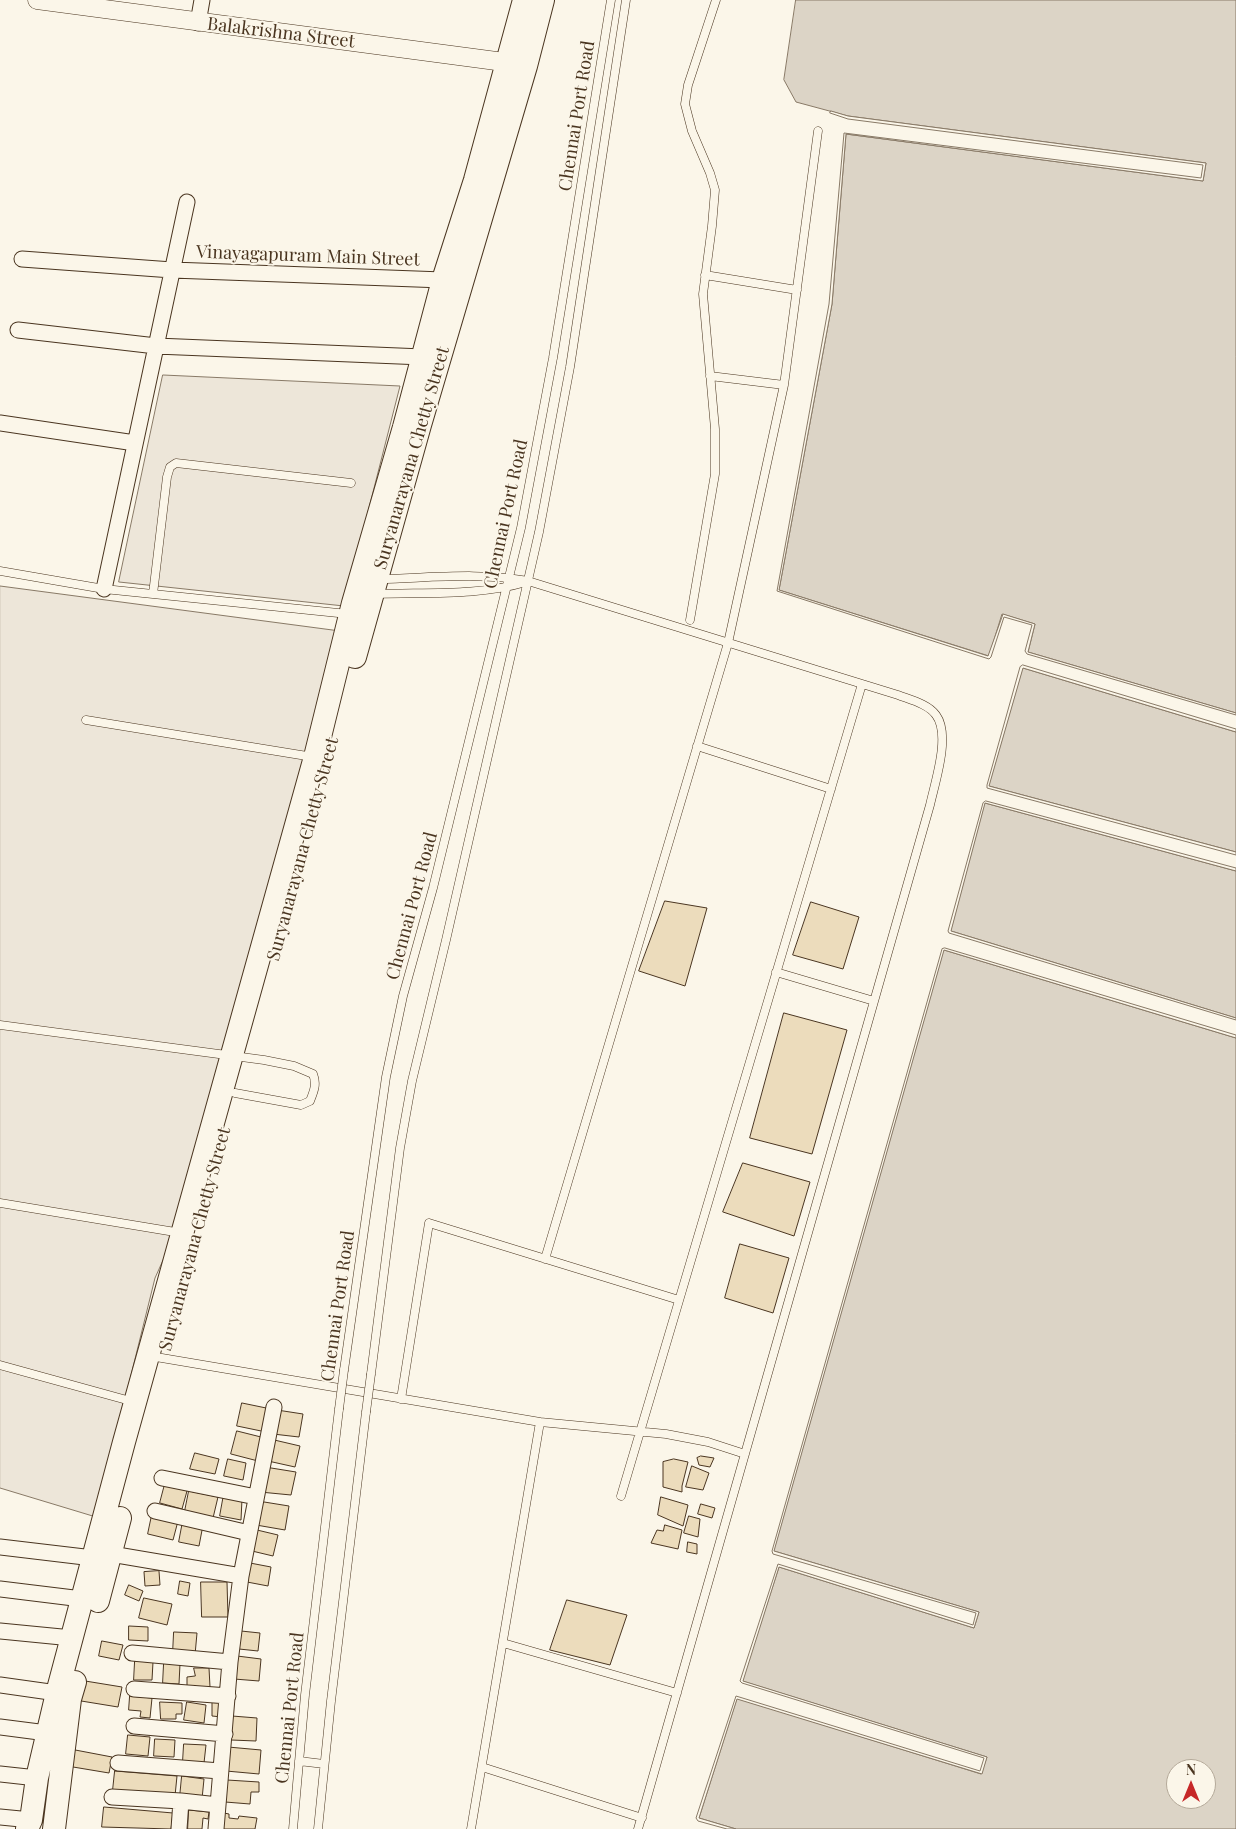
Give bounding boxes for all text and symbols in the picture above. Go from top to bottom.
street label: Balakrishna Street [206,13,356,53]
street label: Chennai Port Road [554,39,600,193]
street label: Vinayagapuram Main Street [196,241,420,271]
street label: Suryanarayana Chetty Street [370,344,454,572]
street label: Chennai Port Road [480,437,532,591]
street label: Suryanarayana Chetty Street [263,735,343,963]
street label: Chennai Port Road [382,830,442,982]
street label: Suryanarayana Chetty Street [155,1125,235,1353]
street label: Chennai Port Road [317,1229,359,1383]
street label: Chennai Port Road [271,1631,309,1785]
north arrow [1166,1759,1216,1809]
text: N [1186,1760,1196,1779]

